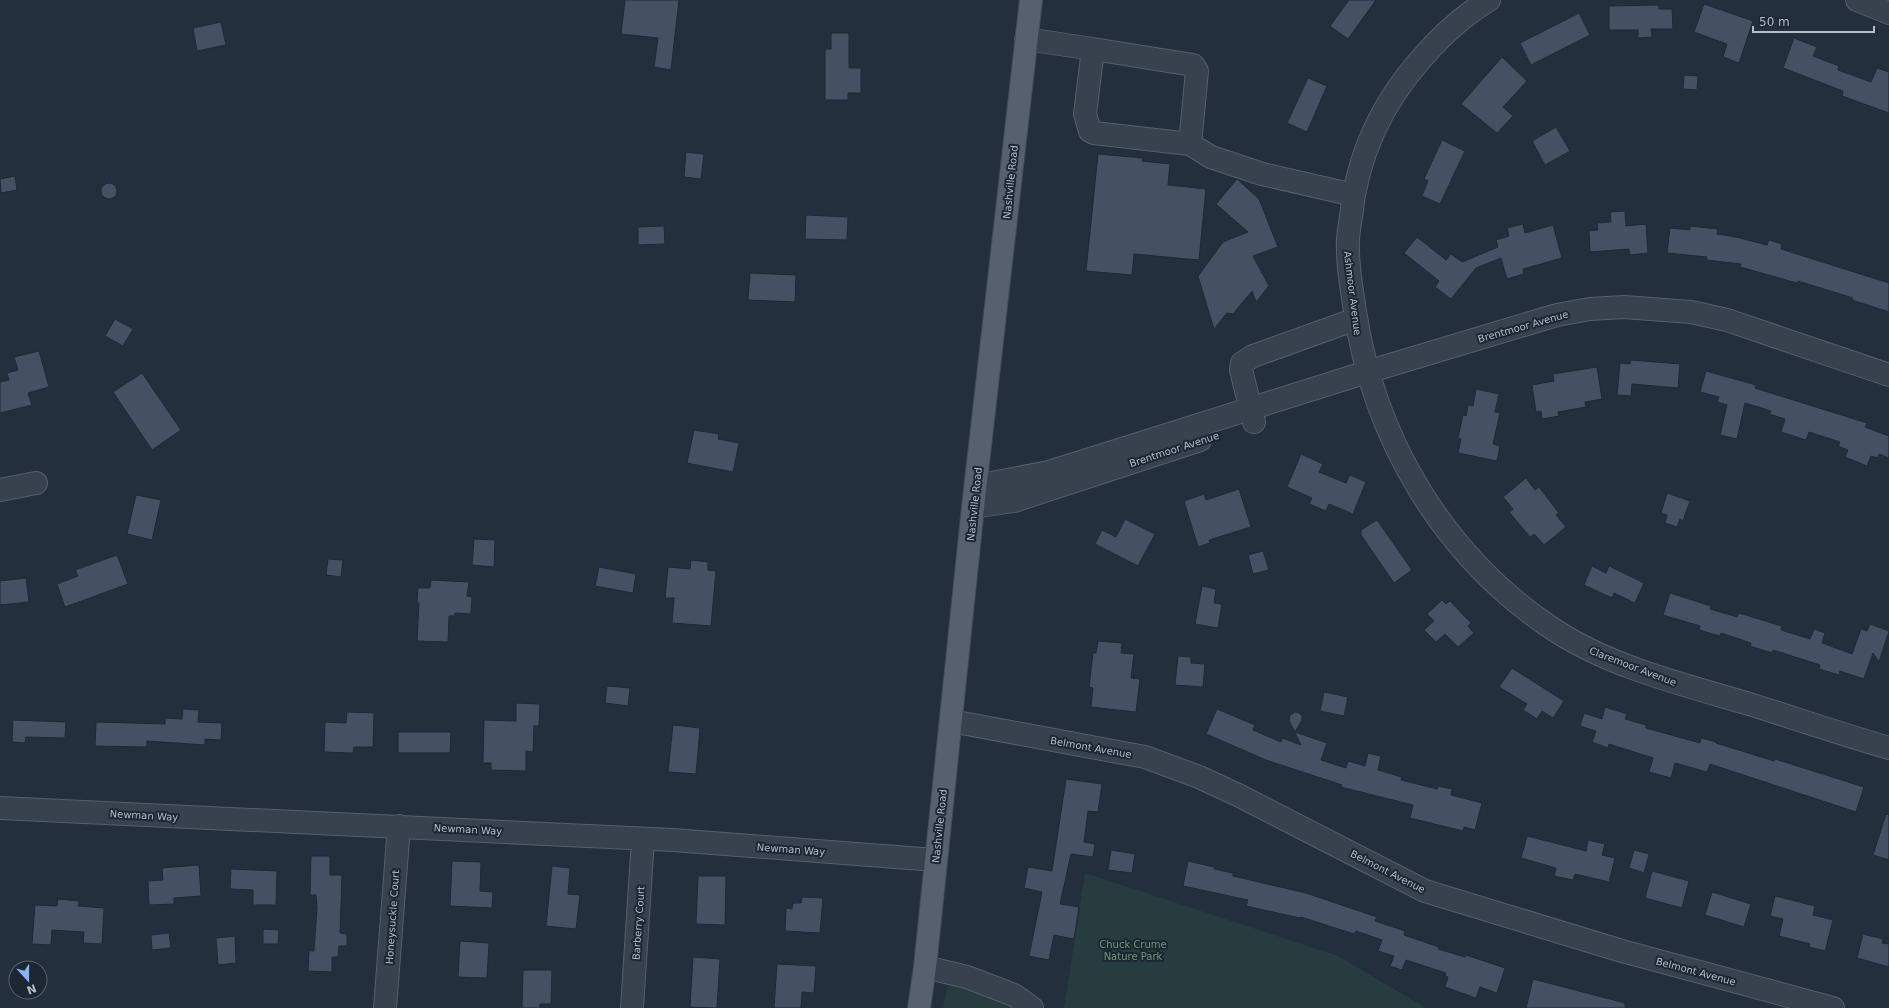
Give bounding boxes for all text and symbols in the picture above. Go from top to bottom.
scale bar [1753,8,1874,34]
text: 50 m [1759,15,1790,29]
street label: Nashville Road [1001,145,1020,219]
street label: Ashmoor Avenue [1342,250,1363,336]
street label: Brentmoor Avenue [1477,308,1570,345]
street label: Brentmoor Avenue [1128,430,1220,469]
street label: Nashville Road [965,467,984,541]
street label: Claremoor Avenue [1588,645,1678,688]
street label: Belmont Avenue [1049,735,1132,760]
street label: Nashville Road [930,789,949,863]
street label: Newman Way [109,808,179,823]
street label: Newman Way [433,822,503,837]
street label: Newman Way [756,842,826,857]
street label: Belmont Avenue [1349,848,1427,895]
street label: Honeysuckle Court [384,869,401,965]
street label: Barberry Court [630,886,647,960]
park label: Chuck Crume Nature Park [1099,939,1167,962]
street label: Belmont Avenue [1655,956,1737,987]
north arrow [8,960,48,1000]
text: N [25,981,38,997]

